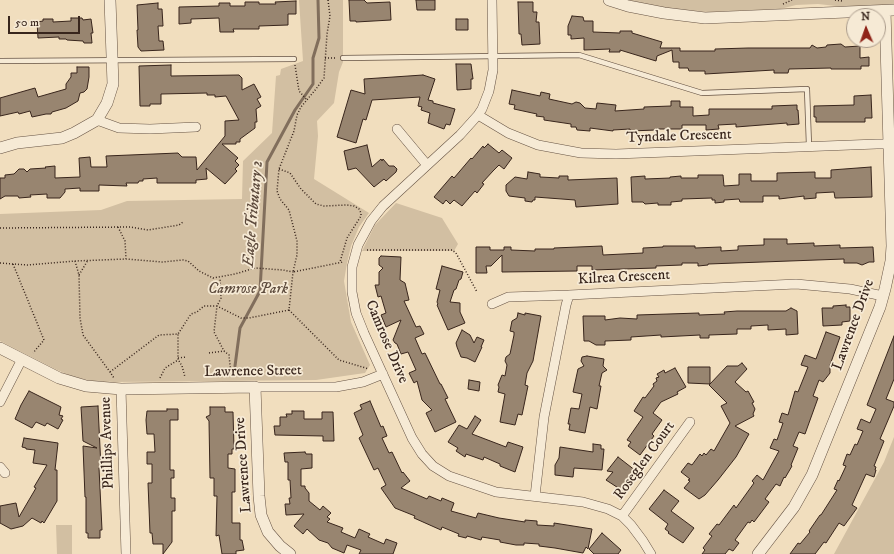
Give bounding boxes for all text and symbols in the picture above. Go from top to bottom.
scale bar [10,8,82,34]
north arrow [846,8,886,48]
text: N [861,10,870,24]
text: 50 m [15,15,39,30]
street label: Tyndale Crescent [626,126,732,148]
water label: Eagle Tributary 2 [240,160,268,268]
street label: Kilrea Crescent [577,267,671,289]
street label: Lawrence Drive [829,277,879,373]
park label: Camrose Park [208,281,288,299]
street label: Camrose Drive [360,298,412,386]
street label: Lawrence Street [204,362,302,382]
street label: Phillips Avenue [97,397,119,489]
street label: Lawrence Drive [232,417,256,513]
street label: Roseglen Court [611,418,679,504]

